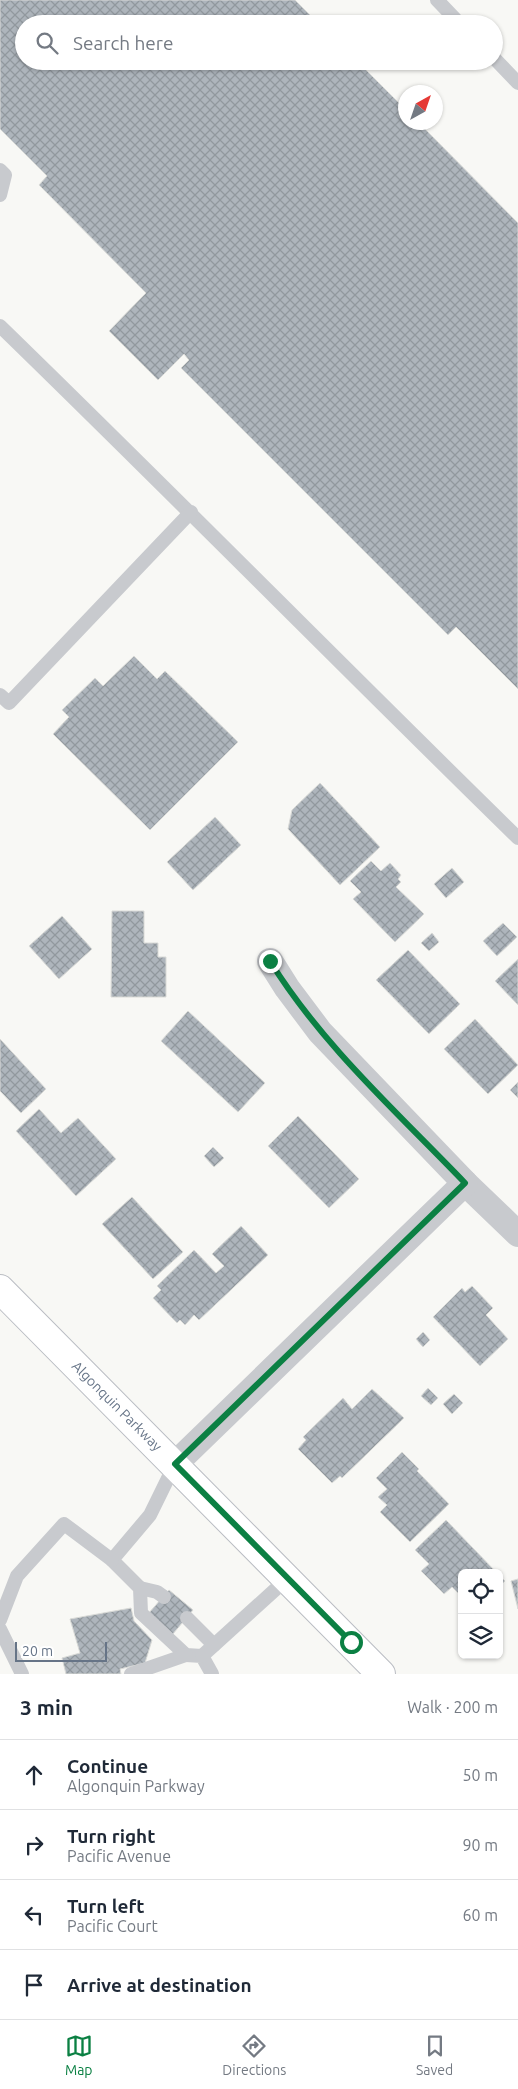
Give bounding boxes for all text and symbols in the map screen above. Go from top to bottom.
search box [15,15,503,70]
icon: search [33,29,61,57]
text: Search here [73,32,173,54]
north arrow [398,85,443,130]
route end [259,950,282,973]
street label: Algonquin Parkway [69,1358,165,1454]
map controls [458,1569,503,1659]
button: locate [458,1569,503,1614]
button: layers [458,1614,503,1659]
route start [340,1631,363,1654]
scale bar [15,1639,108,1662]
text: 20 m [22,1643,53,1659]
text: 3 min [20,1695,73,1719]
text: Walk · 200 m [407,1698,498,1716]
text: Continue [67,1755,148,1777]
icon: ahead [20,1761,48,1789]
text: 50 m [462,1766,498,1784]
text: Algonquin Parkway [67,1777,205,1795]
text: Turn right [67,1825,155,1847]
icon: right [20,1831,48,1859]
text: 90 m [462,1836,498,1854]
text: Pacific Avenue [67,1847,171,1865]
text: Turn left [67,1895,145,1917]
icon: left [20,1901,48,1929]
text: 60 m [462,1906,498,1924]
text: Pacific Court [67,1917,158,1935]
icon: arrive [20,1971,48,1999]
text: Arrive at destination [67,1974,252,1996]
tab: Map [65,2032,93,2078]
tab: Directions [222,2032,286,2078]
tab: Saved [416,2032,453,2078]

